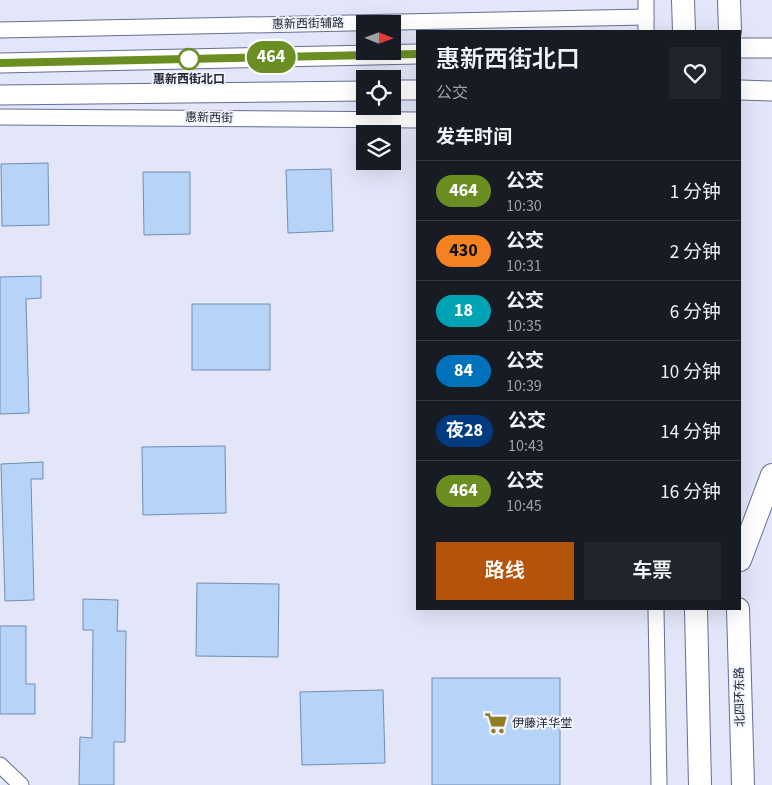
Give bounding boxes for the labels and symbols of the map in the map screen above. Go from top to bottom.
street label: 惠新西街辅路 [272,15,344,33]
north arrow [356,15,401,60]
line badge: 464 [242,41,300,73]
marker: 惠新西街北口 [178,48,200,70]
place label: 惠新西街北口 [153,71,225,88]
street label: 惠新西街 [185,109,233,127]
street label: 北四环东路 [731,667,749,727]
supermarket icon: 伊藤洋华堂 [483,710,509,736]
place label: 伊藤洋华堂 [512,715,572,732]

